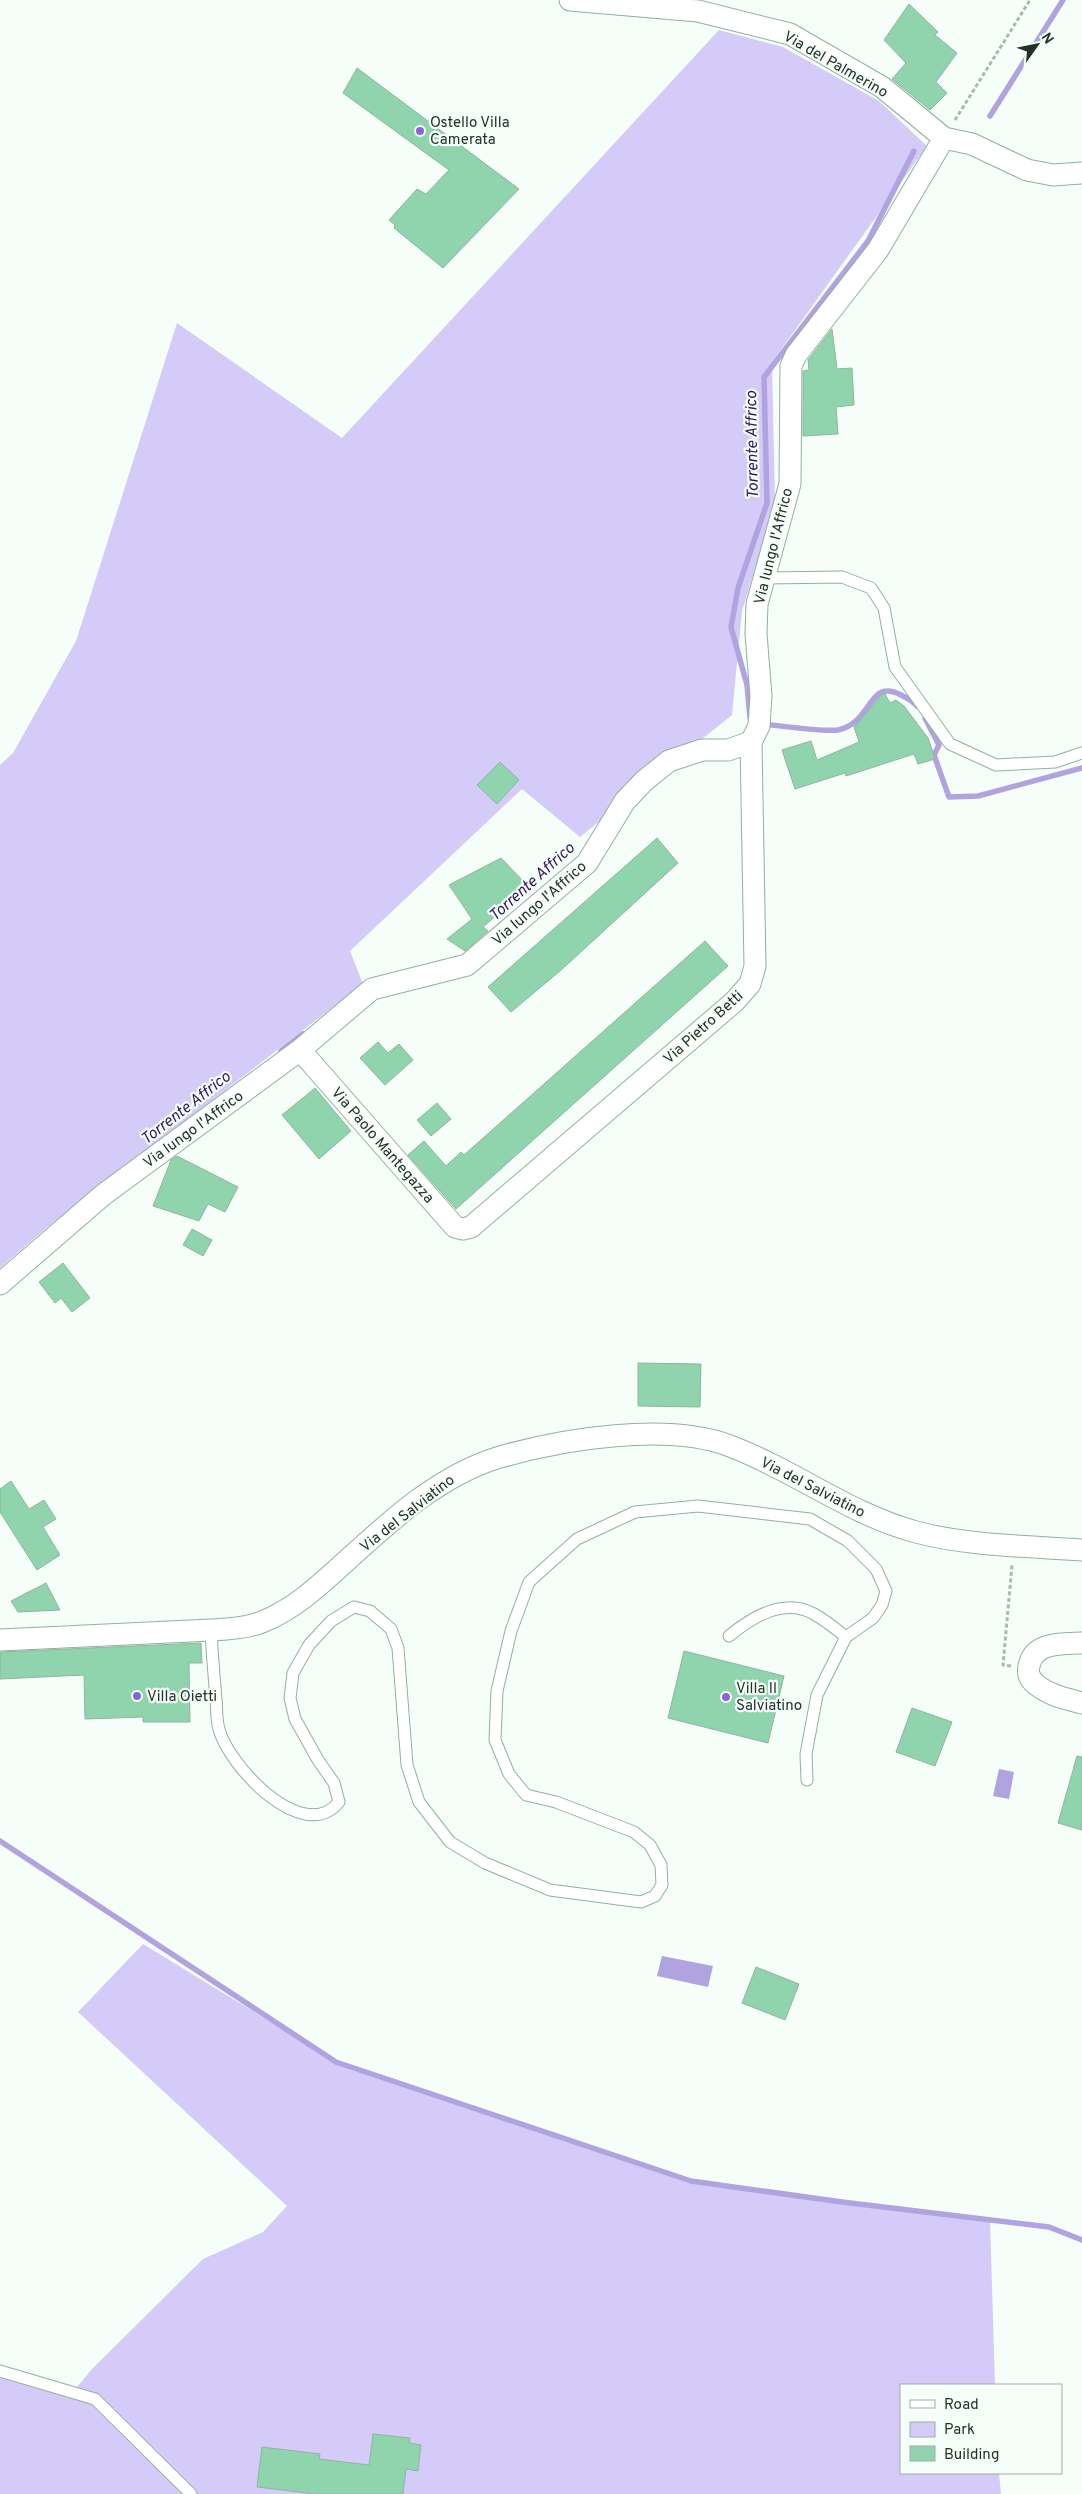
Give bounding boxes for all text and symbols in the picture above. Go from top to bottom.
north arrow [1012,20,1062,70]
street label: Via del Palmerino [780,28,891,103]
text: N [1037,30,1057,48]
place label: Ostello Villa Camerata [430,114,510,150]
marker: Ostello Villa Camerata [414,125,426,137]
water label: Torrente Affrico [742,390,764,499]
street label: Via lungo l'Affrico [751,486,798,607]
water label: Torrente Affrico [485,839,580,926]
street label: Via lungo l'Affrico [489,858,591,950]
street label: Via Pietro Betti [660,987,748,1069]
water label: Torrente Affrico [137,1067,235,1150]
street label: Via Paolo Mantegazza [326,1084,437,1208]
street label: Via lungo l'Affrico [140,1087,248,1173]
street label: Via del Salviatino [757,1454,868,1523]
street label: Via del Salviatino [357,1471,459,1557]
place label: Villa Il Salviatino [736,1680,802,1716]
place label: Villa Oietti [147,1688,217,1707]
marker: Villa Oietti [131,1690,143,1702]
marker: Villa Il Salviatino [720,1691,732,1703]
legend [900,2384,1062,2474]
text: Road [944,2396,979,2415]
text: Park [944,2421,975,2440]
text: Building [944,2446,999,2465]

